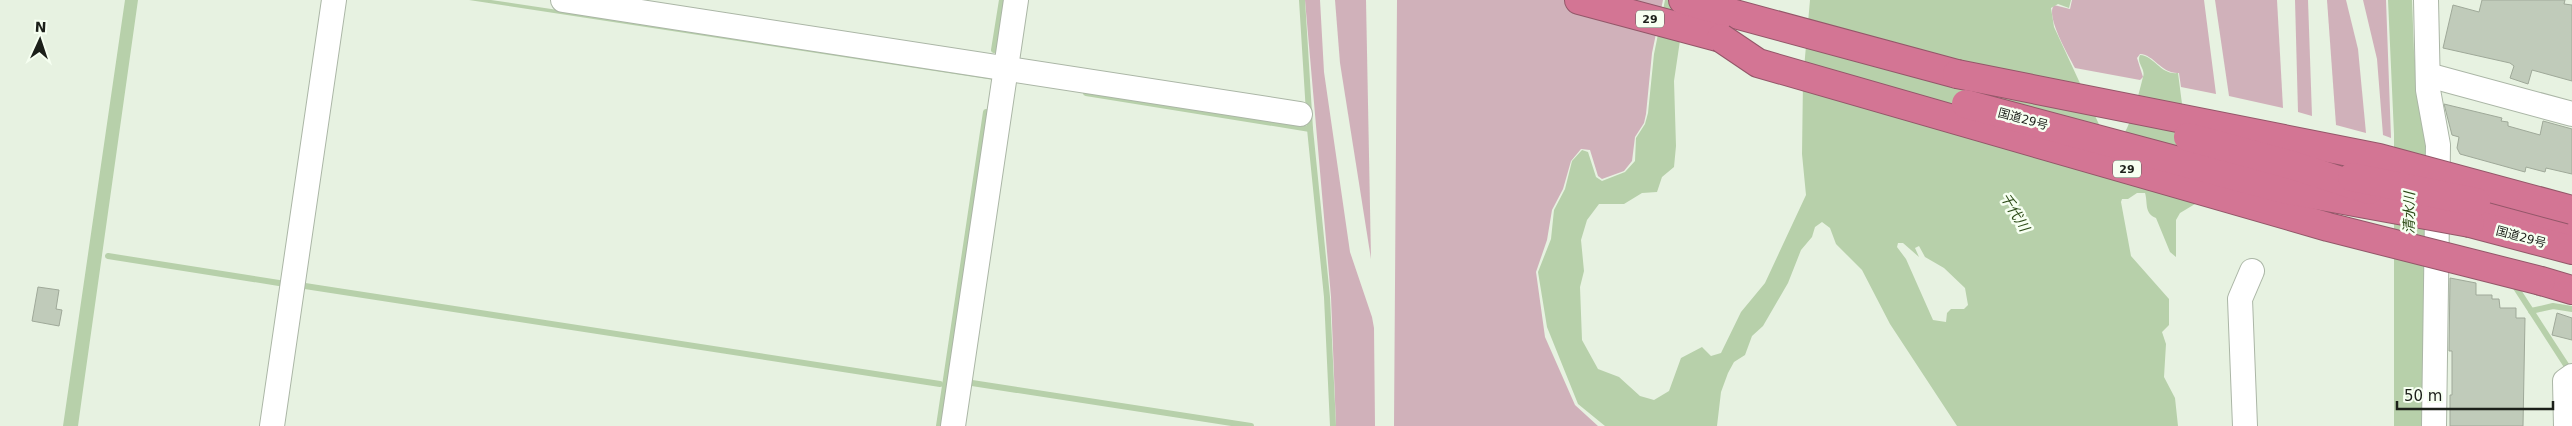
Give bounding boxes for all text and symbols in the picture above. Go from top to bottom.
road number: 29 [1636,10,1664,28]
north arrow [15,15,65,65]
text: N [34,19,47,35]
street label: 国道29号 [1996,106,2050,132]
road number: 29 [2113,160,2141,178]
water label: 千代川 [1997,190,2034,236]
water label: 清水川 [2401,190,2417,234]
street label: 国道29号 [2494,224,2548,250]
scale bar [2397,378,2553,410]
text: 50 m [2404,387,2442,405]

